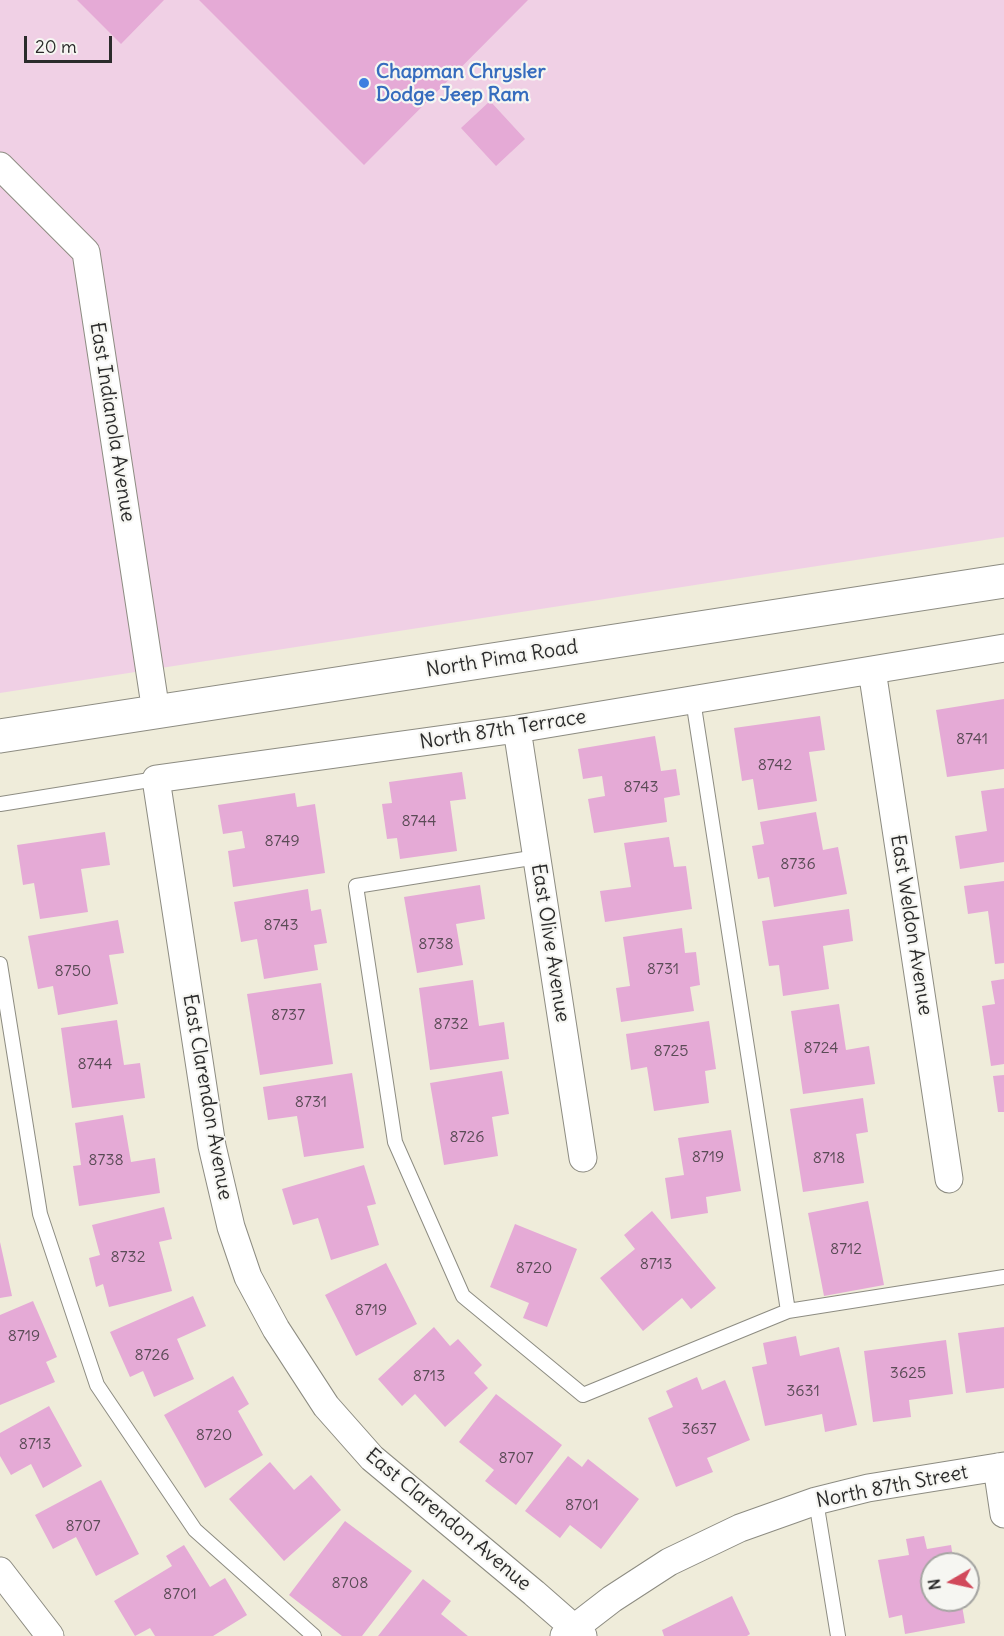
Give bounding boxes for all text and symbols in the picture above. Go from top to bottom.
scale bar [27,24,116,62]
text: 20 m [35,35,77,58]
place label: Chapman Chrysler Dodge Jeep Ram [376,60,546,107]
marker: Chapman Chrysler Dodge Jeep Ram [357,76,371,90]
street label: East Indianola Avenue [84,320,140,524]
street label: North Pima Road [424,635,580,683]
street label: North 87th Terrace [418,705,588,755]
house number: 8741 [956,729,988,749]
house number: 8742 [758,755,792,775]
house number: 8743 [623,777,659,797]
house number: 8744 [401,811,437,831]
house number: 8749 [264,831,300,851]
street label: East Weldon Avenue [885,833,937,1017]
house number: 8736 [780,854,816,874]
street label: East Olive Avenue [526,862,574,1024]
house number: 8743 [263,915,299,935]
house number: 8738 [418,934,454,954]
house number: 8731 [647,959,679,979]
house number: 8750 [55,961,91,981]
street label: East Clarendon Avenue [177,992,237,1202]
house number: 8737 [271,1005,305,1025]
house number: 8732 [434,1014,468,1034]
house number: 8724 [804,1038,838,1058]
house number: 8725 [653,1041,689,1061]
house number: 8744 [77,1054,113,1074]
house number: 8731 [295,1092,327,1112]
house number: 8726 [449,1127,485,1147]
house number: 8719 [692,1147,724,1167]
house number: 8718 [813,1148,845,1168]
house number: 8738 [88,1150,124,1170]
house number: 8712 [830,1239,862,1259]
house number: 8732 [111,1247,145,1267]
house number: 8713 [640,1254,672,1274]
house number: 8720 [516,1258,552,1278]
house number: 8719 [355,1300,387,1320]
house number: 8719 [8,1326,40,1346]
house number: 8726 [134,1345,170,1365]
house number: 3625 [890,1363,926,1383]
house number: 8713 [413,1366,445,1386]
house number: 3631 [786,1381,820,1401]
house number: 3637 [681,1419,717,1439]
house number: 8720 [196,1425,232,1445]
house number: 8713 [19,1434,51,1454]
street label: East Clarendon Avenue [360,1444,536,1596]
house number: 8707 [498,1448,534,1468]
street label: North 87th Street [814,1461,970,1513]
house number: 8701 [565,1495,599,1515]
house number: 8707 [65,1516,101,1536]
north arrow [920,1552,980,1612]
house number: 8708 [332,1573,368,1593]
text: N [923,1577,945,1592]
house number: 8701 [163,1584,197,1604]

